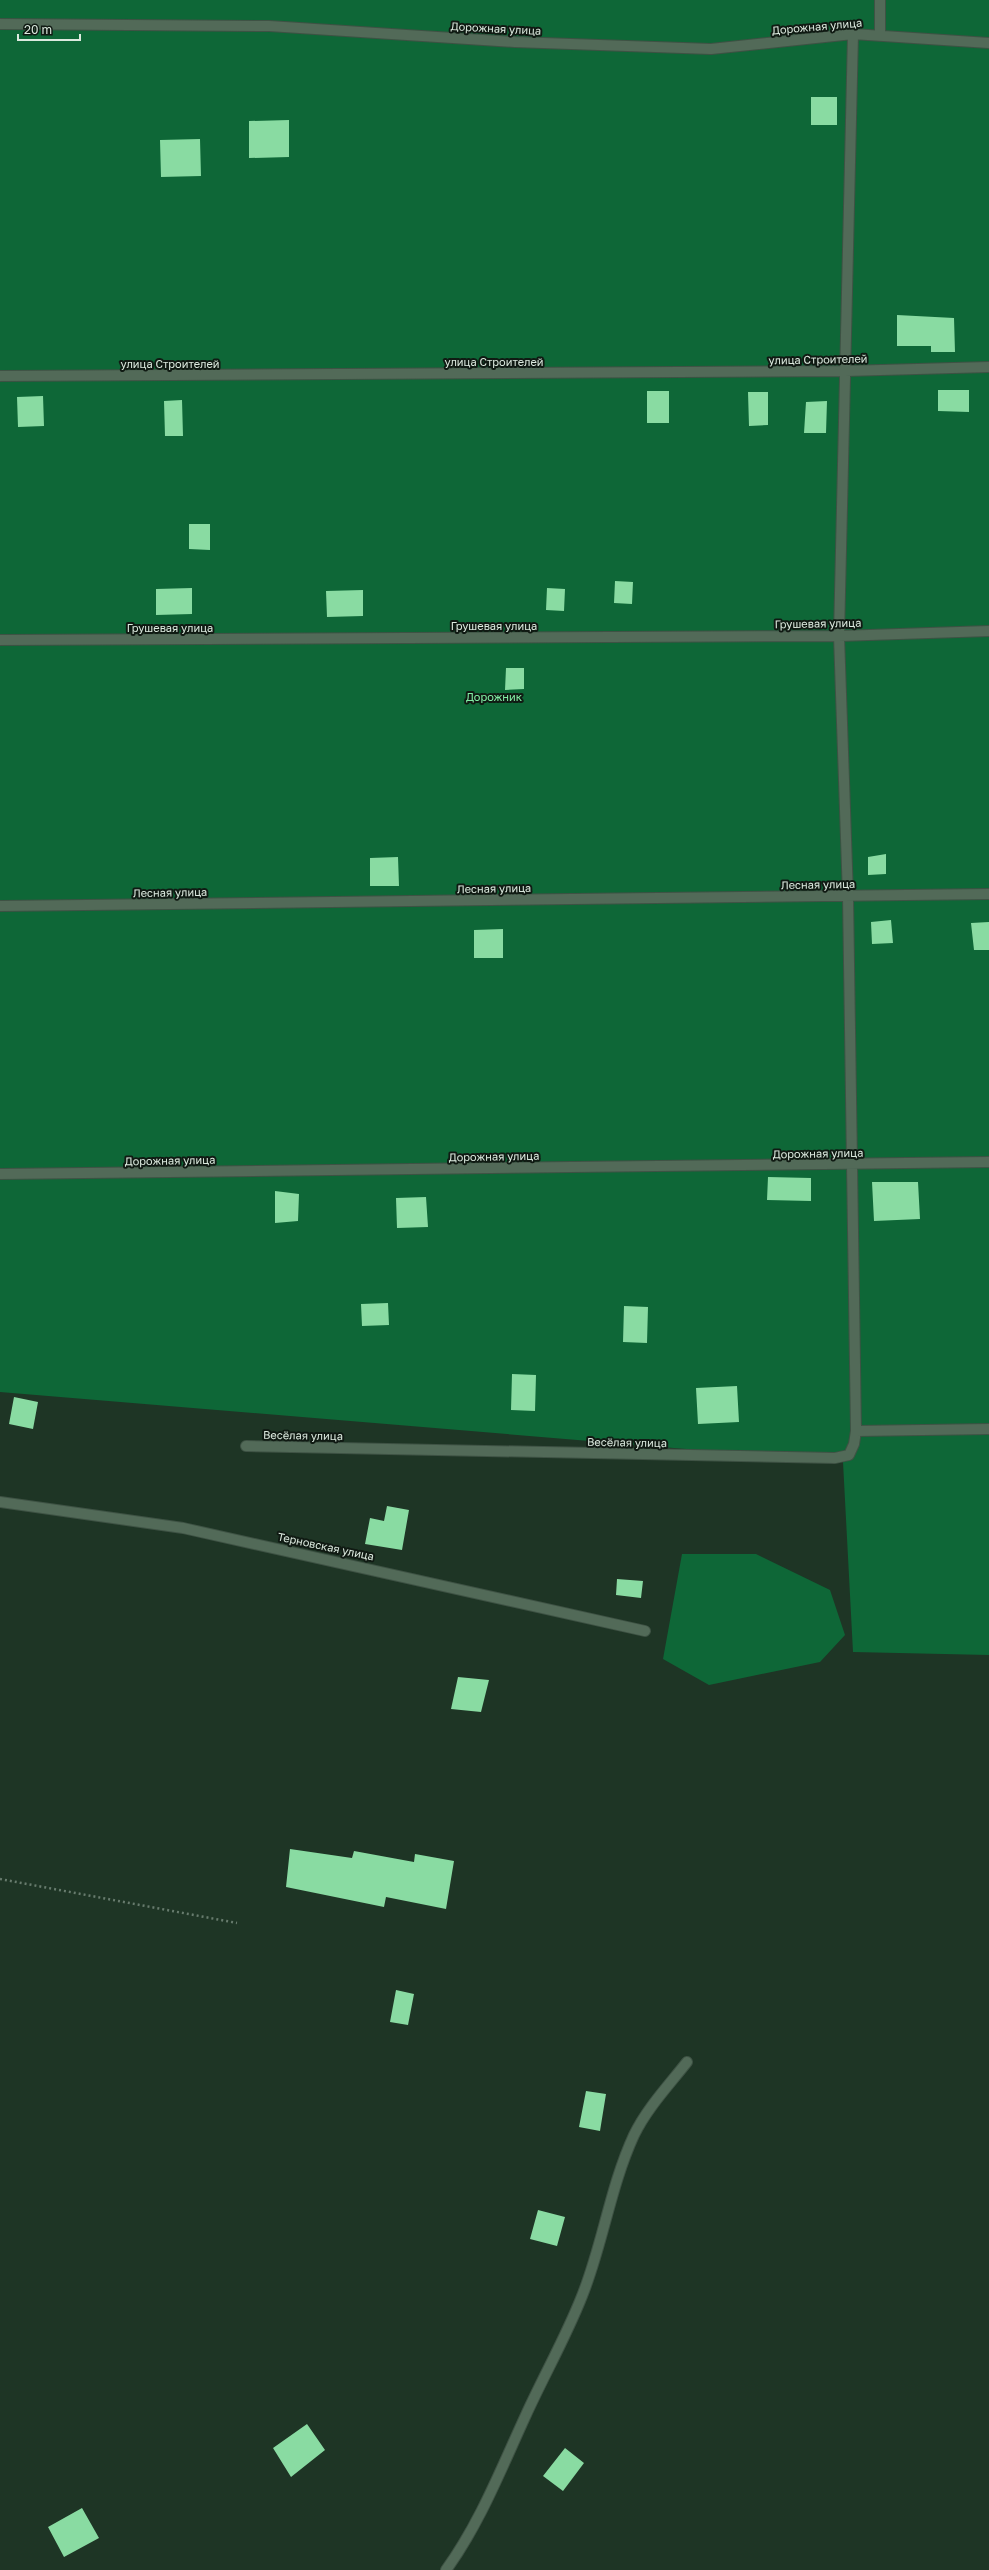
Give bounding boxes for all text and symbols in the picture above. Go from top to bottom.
scale bar [18,16,80,42]
street label: Дорожная улица [771,16,863,36]
street label: Дорожная улица [450,19,542,37]
text: 20 m [24,22,52,37]
street label: улица Строителей [768,352,868,366]
street label: улица Строителей [445,355,544,368]
street label: улица Строителей [121,357,220,370]
street label: Грушевая улица [775,616,861,630]
street label: Грушевая улица [451,619,537,632]
street label: Грушевая улица [127,621,213,634]
park label: Дорожник [466,690,523,703]
street label: Лесная улица [781,877,855,891]
street label: Лесная улица [457,881,531,895]
street label: Лесная улица [133,885,207,899]
street label: Дорожная улица [773,1146,863,1160]
street label: Дорожная улица [449,1149,539,1163]
street label: Дорожная улица [125,1153,215,1167]
street label: Весёлая улица [263,1428,343,1442]
street label: Весёлая улица [587,1435,667,1449]
street label: Терновская улица [277,1529,375,1563]

